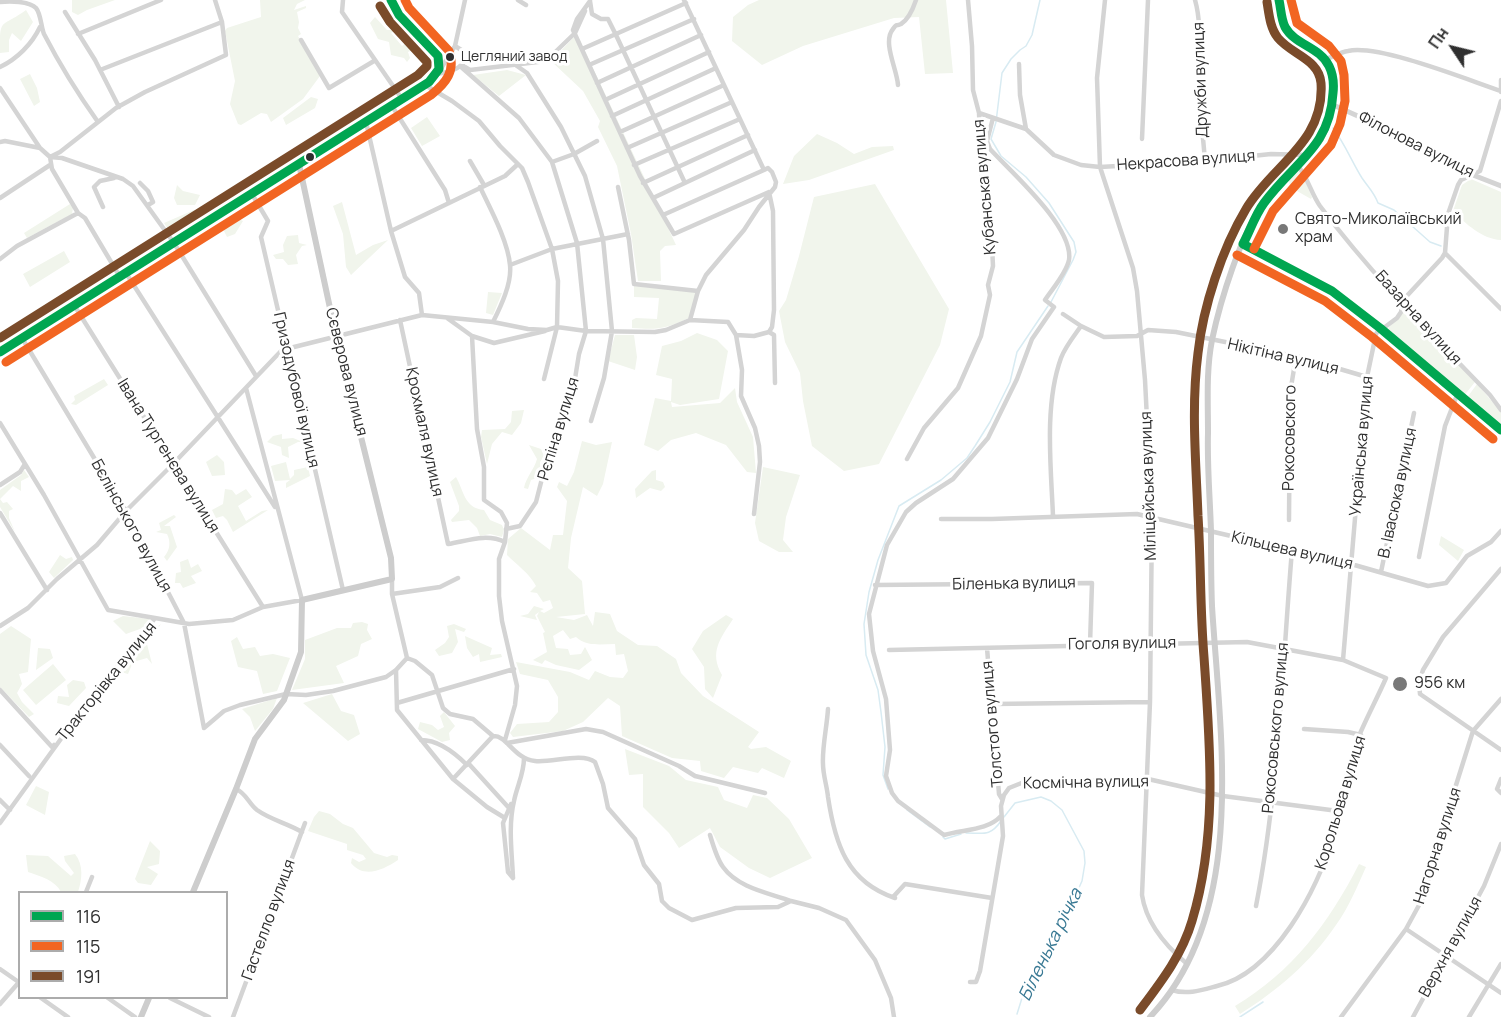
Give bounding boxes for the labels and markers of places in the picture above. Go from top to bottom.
place label: Цегляний завод [461,49,567,65]
marker: Цегляний завод [444,51,456,63]
unlabelled marker [304,151,316,163]
place label: Свято-Миколаївський храм [1295,210,1462,248]
marker: Свято-Миколаївський храм [1276,222,1290,236]
place label: 956 км [1414,674,1465,694]
marker: 956 км [1391,675,1409,693]

